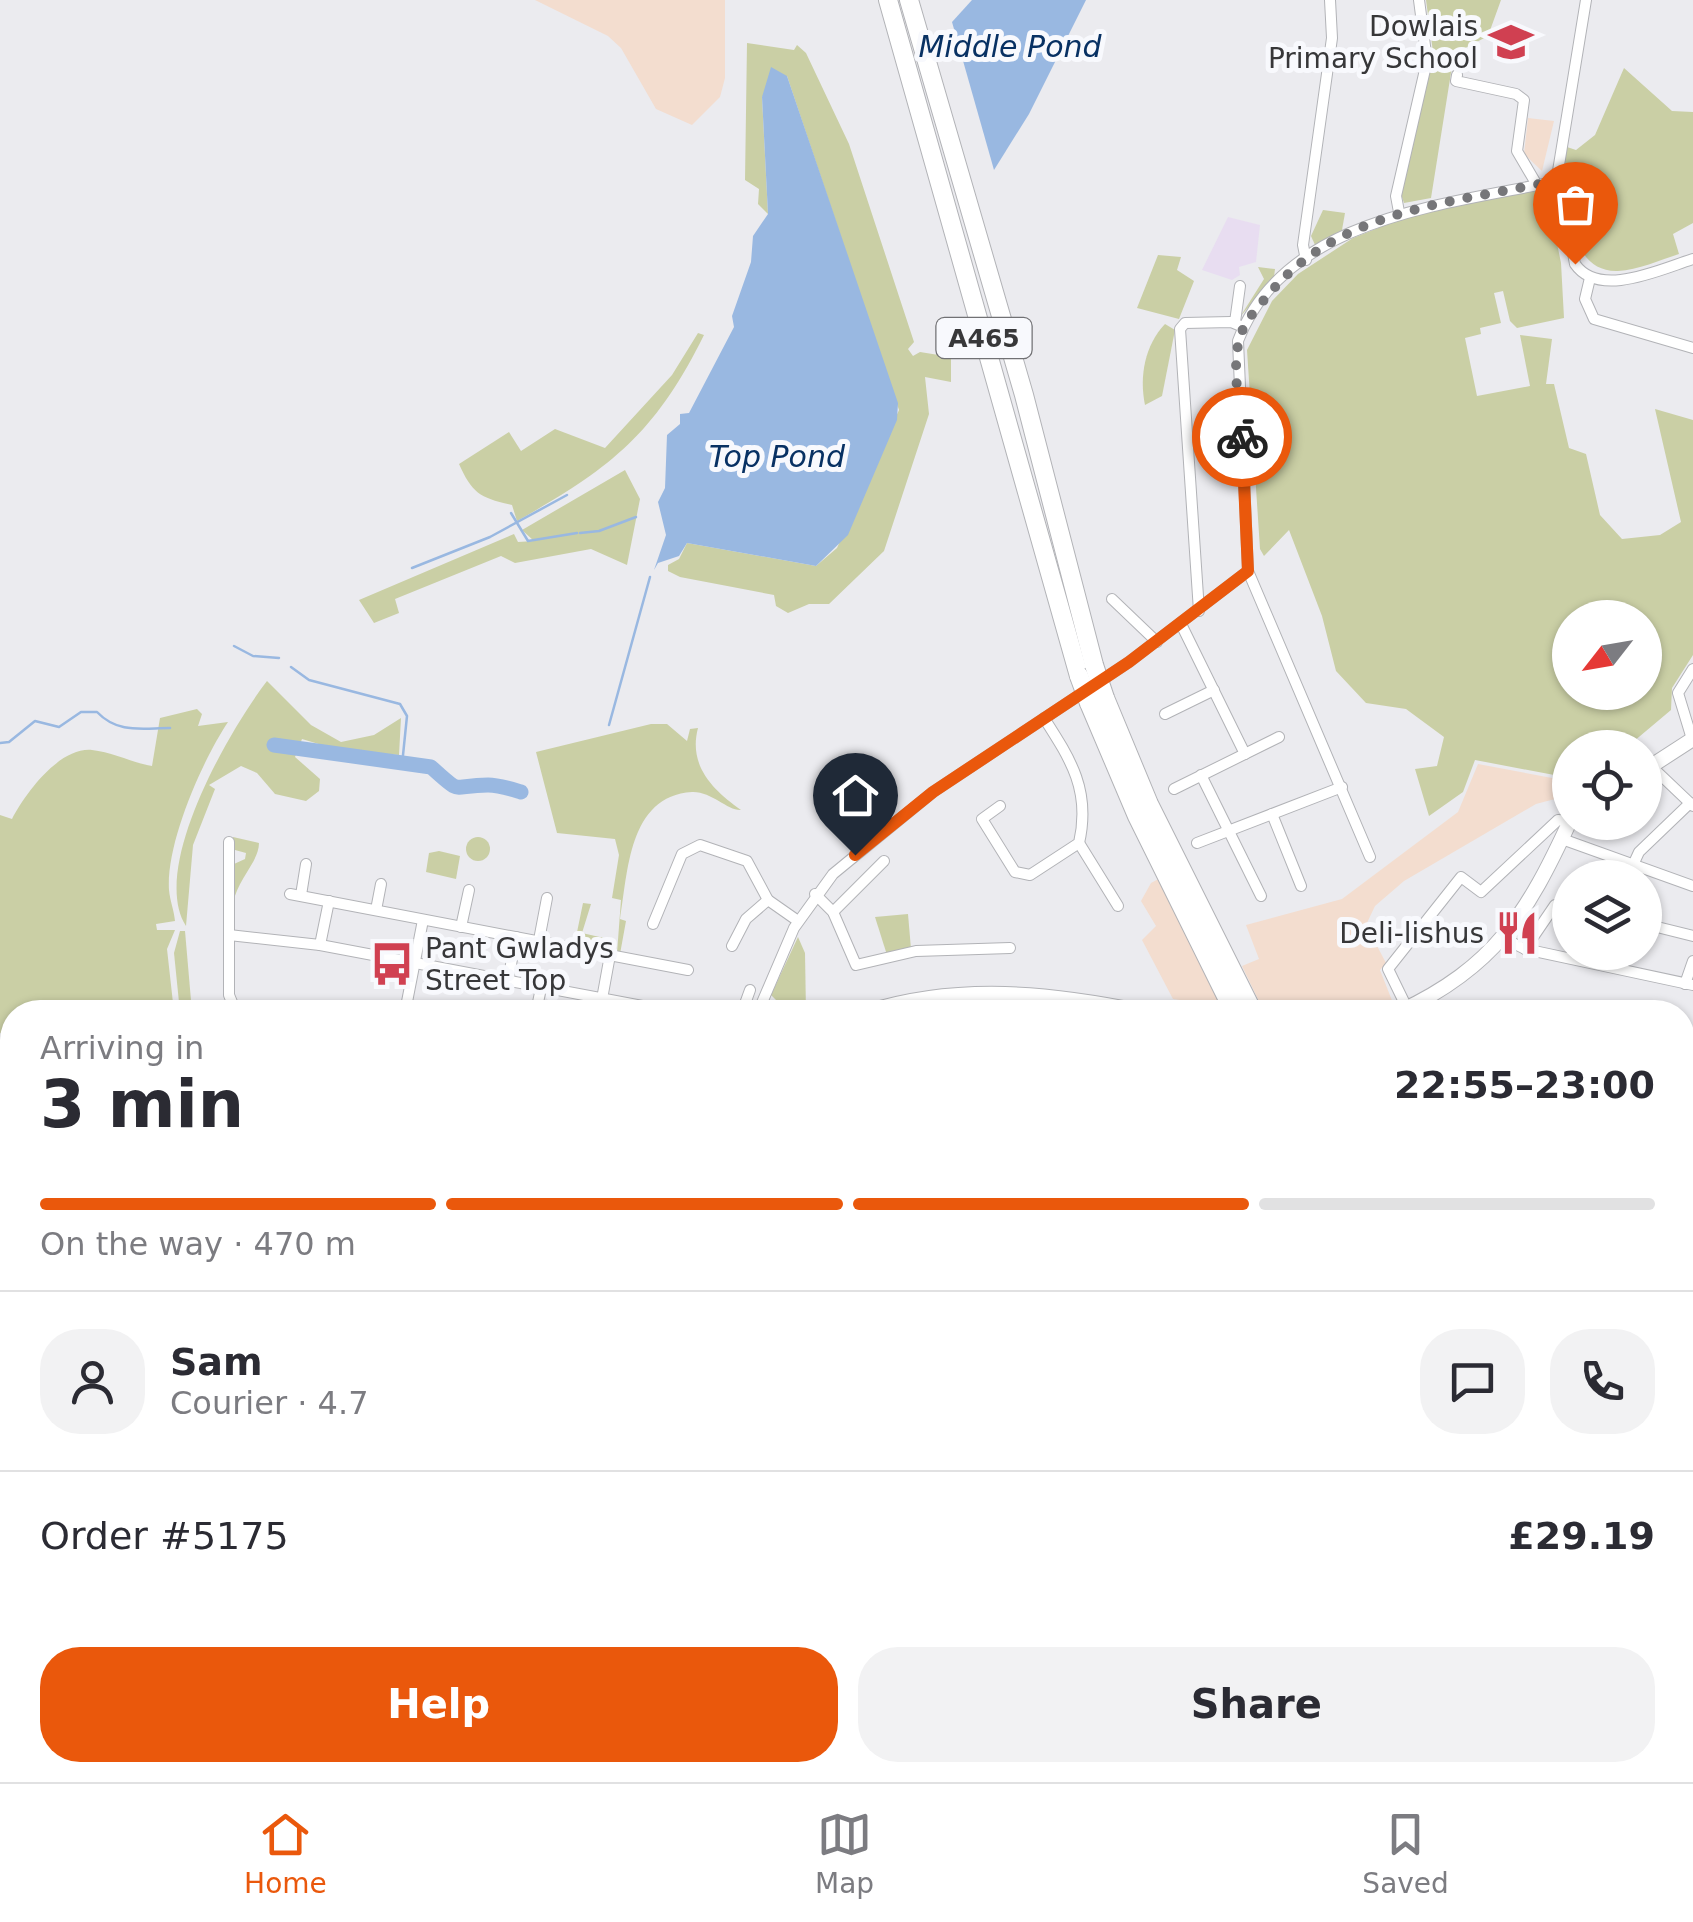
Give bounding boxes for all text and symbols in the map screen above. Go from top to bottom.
place label: Dowlais Primary School [1268,10,1478,75]
school or university icon: Dowlais Primary School [1487,18,1535,66]
water label: Middle Pond [918,29,1103,64]
pin [1533,162,1618,265]
icon: bag [1548,177,1603,232]
road number: A465 [936,318,1032,358]
courier [1192,387,1292,487]
icon: bike [1215,410,1270,465]
water label: Top Pond [709,439,846,474]
north arrow [1552,600,1662,710]
map controls [1552,600,1662,970]
button: locate [1552,730,1662,840]
pin [813,753,898,856]
icon: home [828,768,883,823]
button: layers [1552,860,1662,970]
restaurant icon: Deli-lishus [1493,909,1541,957]
place label: Deli-lishus [1339,917,1484,950]
place label: Pant Gwladys Street Top [425,932,614,997]
bus stop icon: Pant Gwladys Street Top [368,940,416,988]
text: Arriving in [40,1029,204,1067]
text: 22:55–23:00 [1394,1063,1655,1107]
text: 3 min [40,1067,244,1142]
text: On the way · 470 m [40,1225,356,1263]
button: person [40,1329,145,1434]
button: chat [1420,1329,1525,1434]
button: phone [1550,1329,1655,1434]
text: Sam [170,1340,263,1384]
text: Courier · 4.7 [170,1384,369,1422]
text: Order #5175 [40,1514,289,1558]
text: £29.19 [1508,1514,1655,1558]
button: Help [40,1647,838,1762]
button: Share [858,1647,1655,1762]
tab: Home [244,1807,327,1900]
tab: Map [815,1807,874,1900]
tab: Saved [1362,1807,1449,1900]

